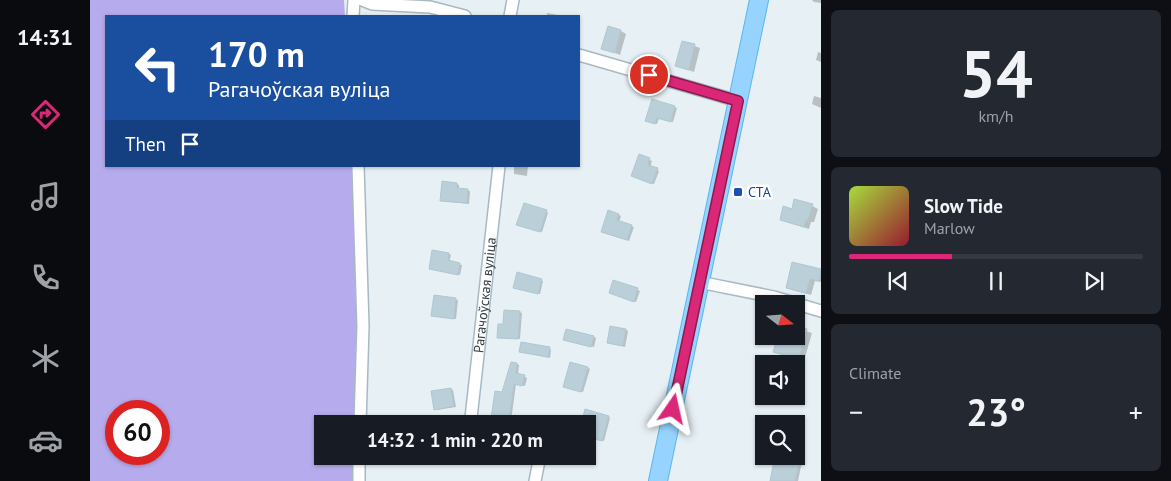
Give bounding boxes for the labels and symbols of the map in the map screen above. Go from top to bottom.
pin [628,54,670,96]
place label: СТА [748,183,772,201]
marker: СТА [732,186,744,198]
street label: Рагачоўская вуліца [469,236,500,354]
north arrow [755,295,805,345]
position arrow [646,382,698,434]
speed limit sign: 60 [105,400,170,465]

